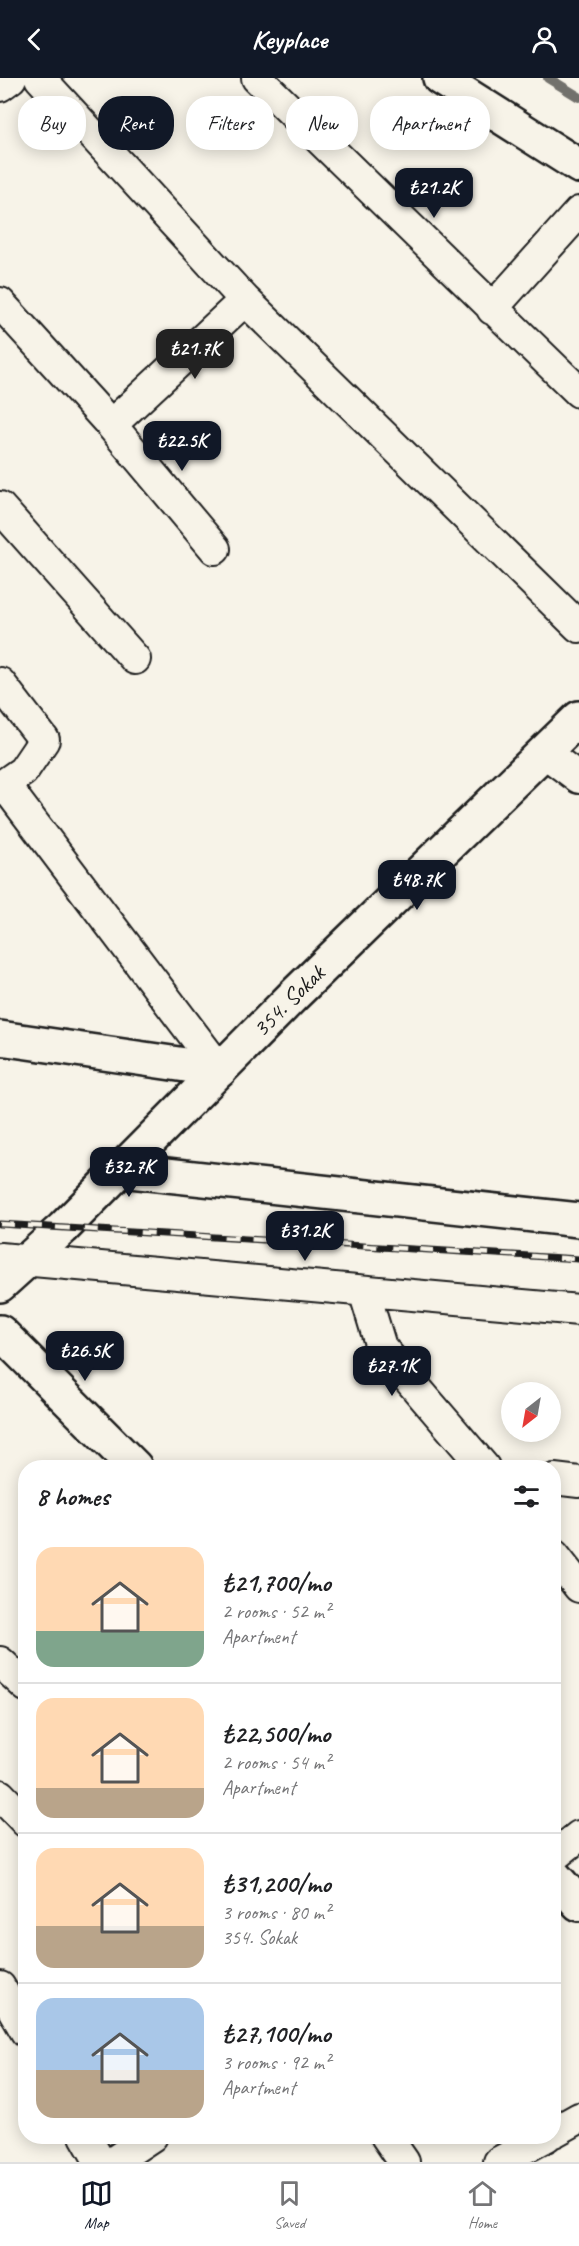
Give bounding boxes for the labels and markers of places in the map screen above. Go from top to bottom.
pin: ₺21.2K [385,168,483,219]
pin: ₺21.7K [146,329,244,380]
pin: ₺22.5K [133,421,231,472]
pin: ₺48.7K [368,860,466,911]
pin: ₺32.7K [80,1147,178,1198]
pin: ₺31.2K [256,1211,354,1262]
pin: ₺26.5K [36,1331,134,1382]
pin: ₺27.1K [343,1346,441,1397]

